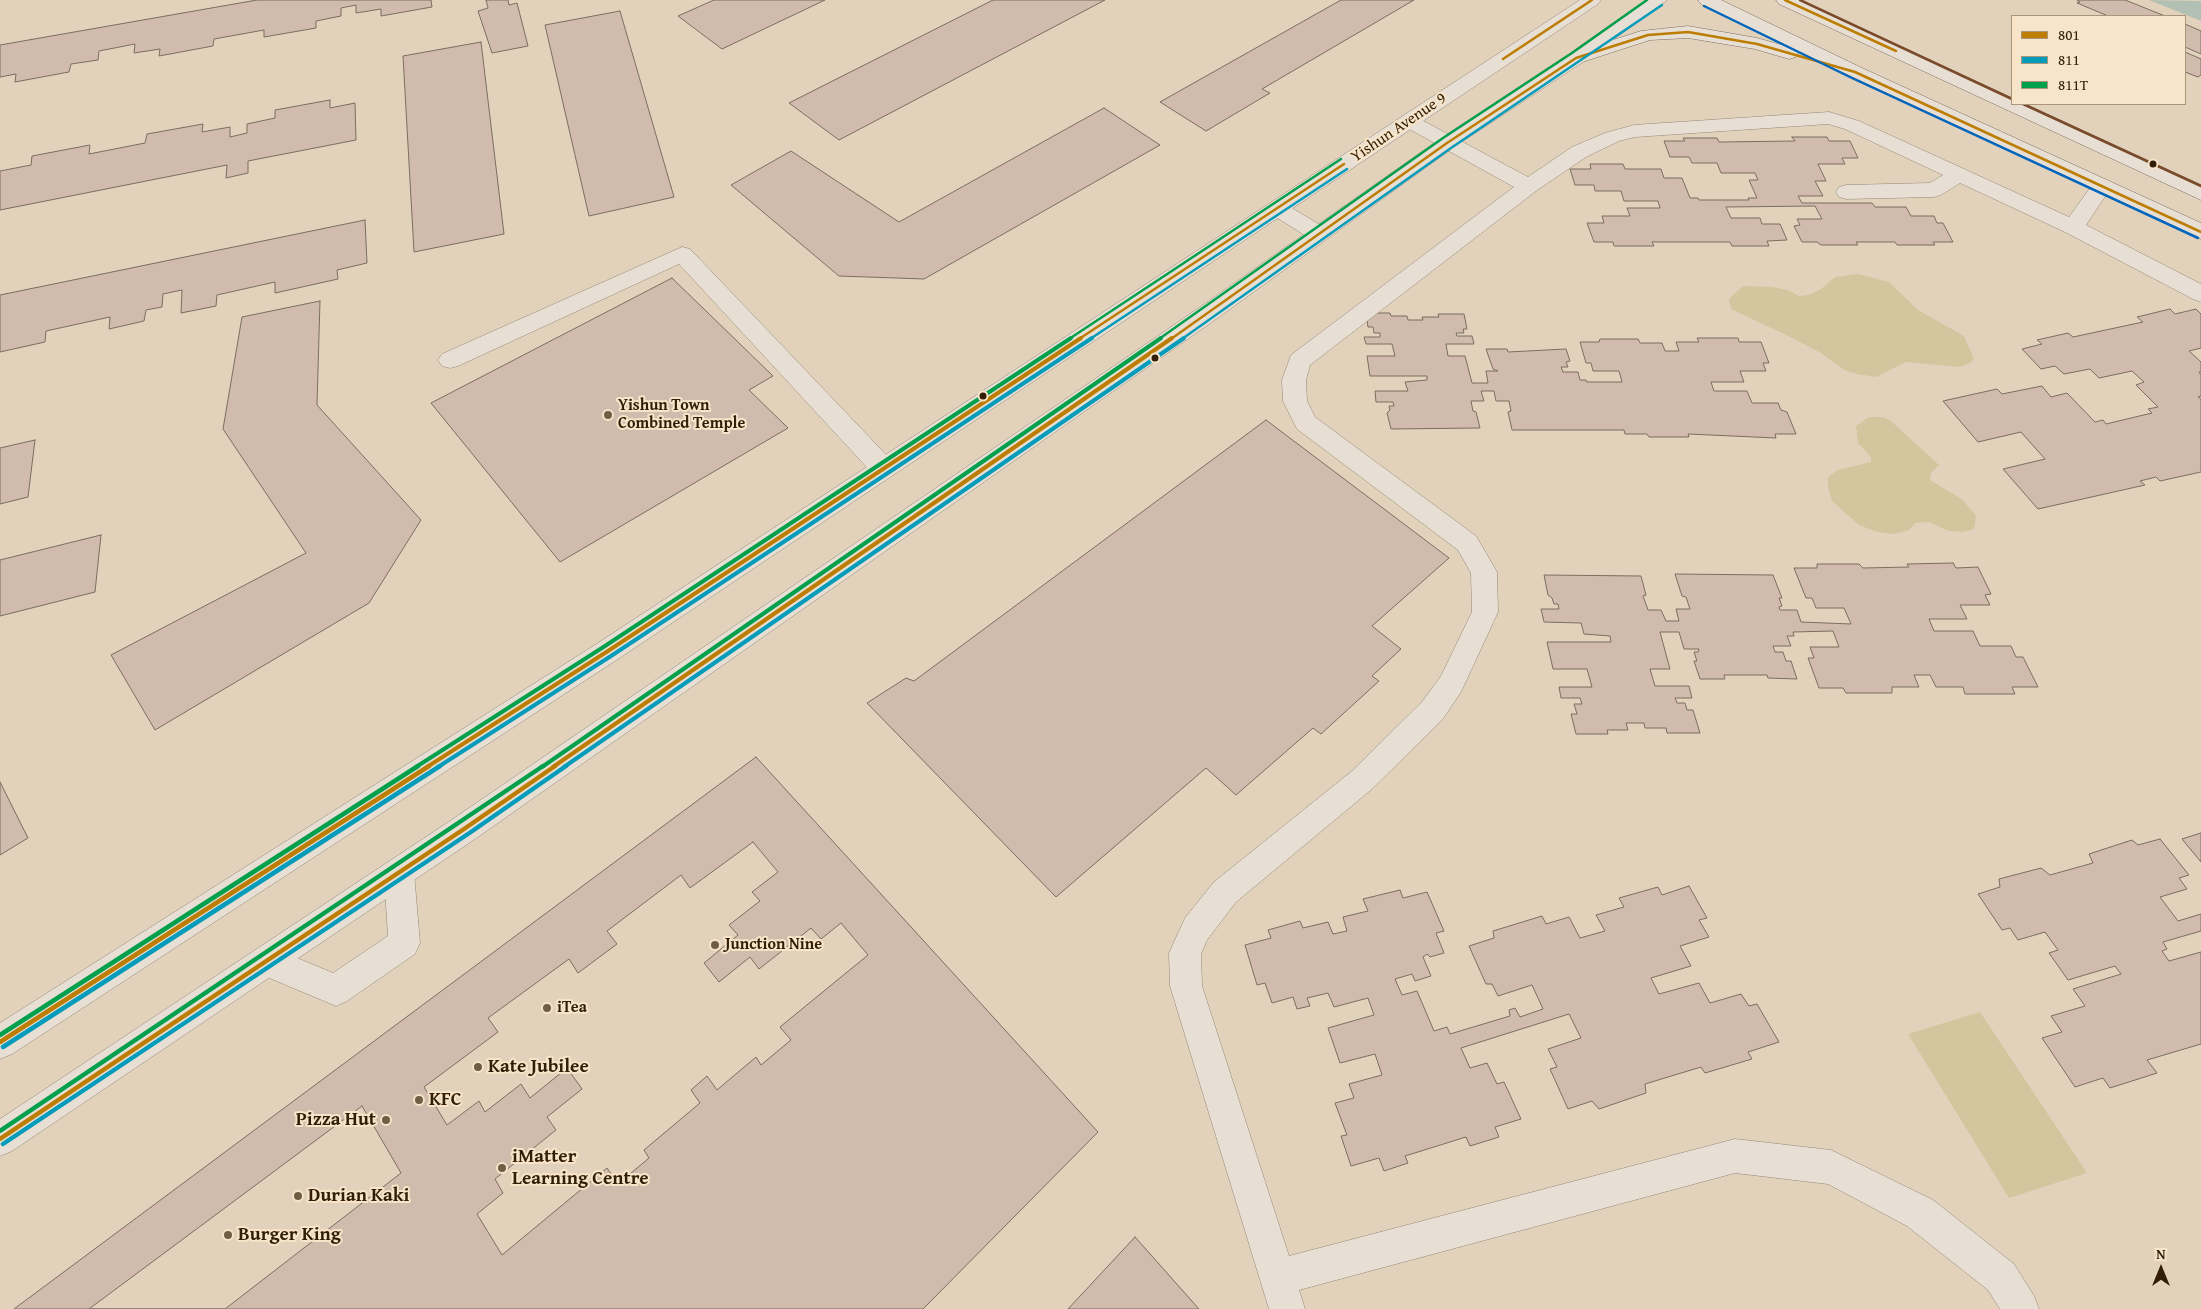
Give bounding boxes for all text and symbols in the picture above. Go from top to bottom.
legend [2011,15,2186,105]
text: 801 [2058,24,2080,45]
text: 811 [2058,49,2080,70]
text: 811T [2058,74,2088,95]
street label: Yishun Avenue 9 [1348,89,1450,167]
unlabelled marker [2148,159,2158,169]
unlabelled marker [1150,353,1160,363]
unlabelled marker [978,391,988,401]
place label: Yishun Town Combined Temple [618,396,745,434]
marker: Yishun Town Combined Temple [602,409,614,421]
place label: Junction Nine [725,935,822,955]
marker: Junction Nine [709,939,721,951]
place label: iTea [557,998,587,1018]
marker: iTea [541,1002,553,1014]
place label: Kate Jubilee [488,1056,589,1078]
marker: Kate Jubilee [472,1061,484,1073]
place label: KFC [429,1089,462,1111]
marker: KFC [413,1094,425,1106]
place label: Pizza Hut [296,1109,376,1131]
marker: Pizza Hut [380,1114,392,1126]
place label: iMatter Learning Centre [512,1146,648,1190]
marker: iMatter Learning Centre [496,1162,508,1174]
place label: Durian Kaki [308,1185,409,1207]
marker: Durian Kaki [292,1190,304,1202]
place label: Burger King [238,1224,341,1246]
marker: Burger King [222,1229,234,1241]
north arrow [2136,1244,2186,1294]
text: N [2156,1244,2166,1264]

